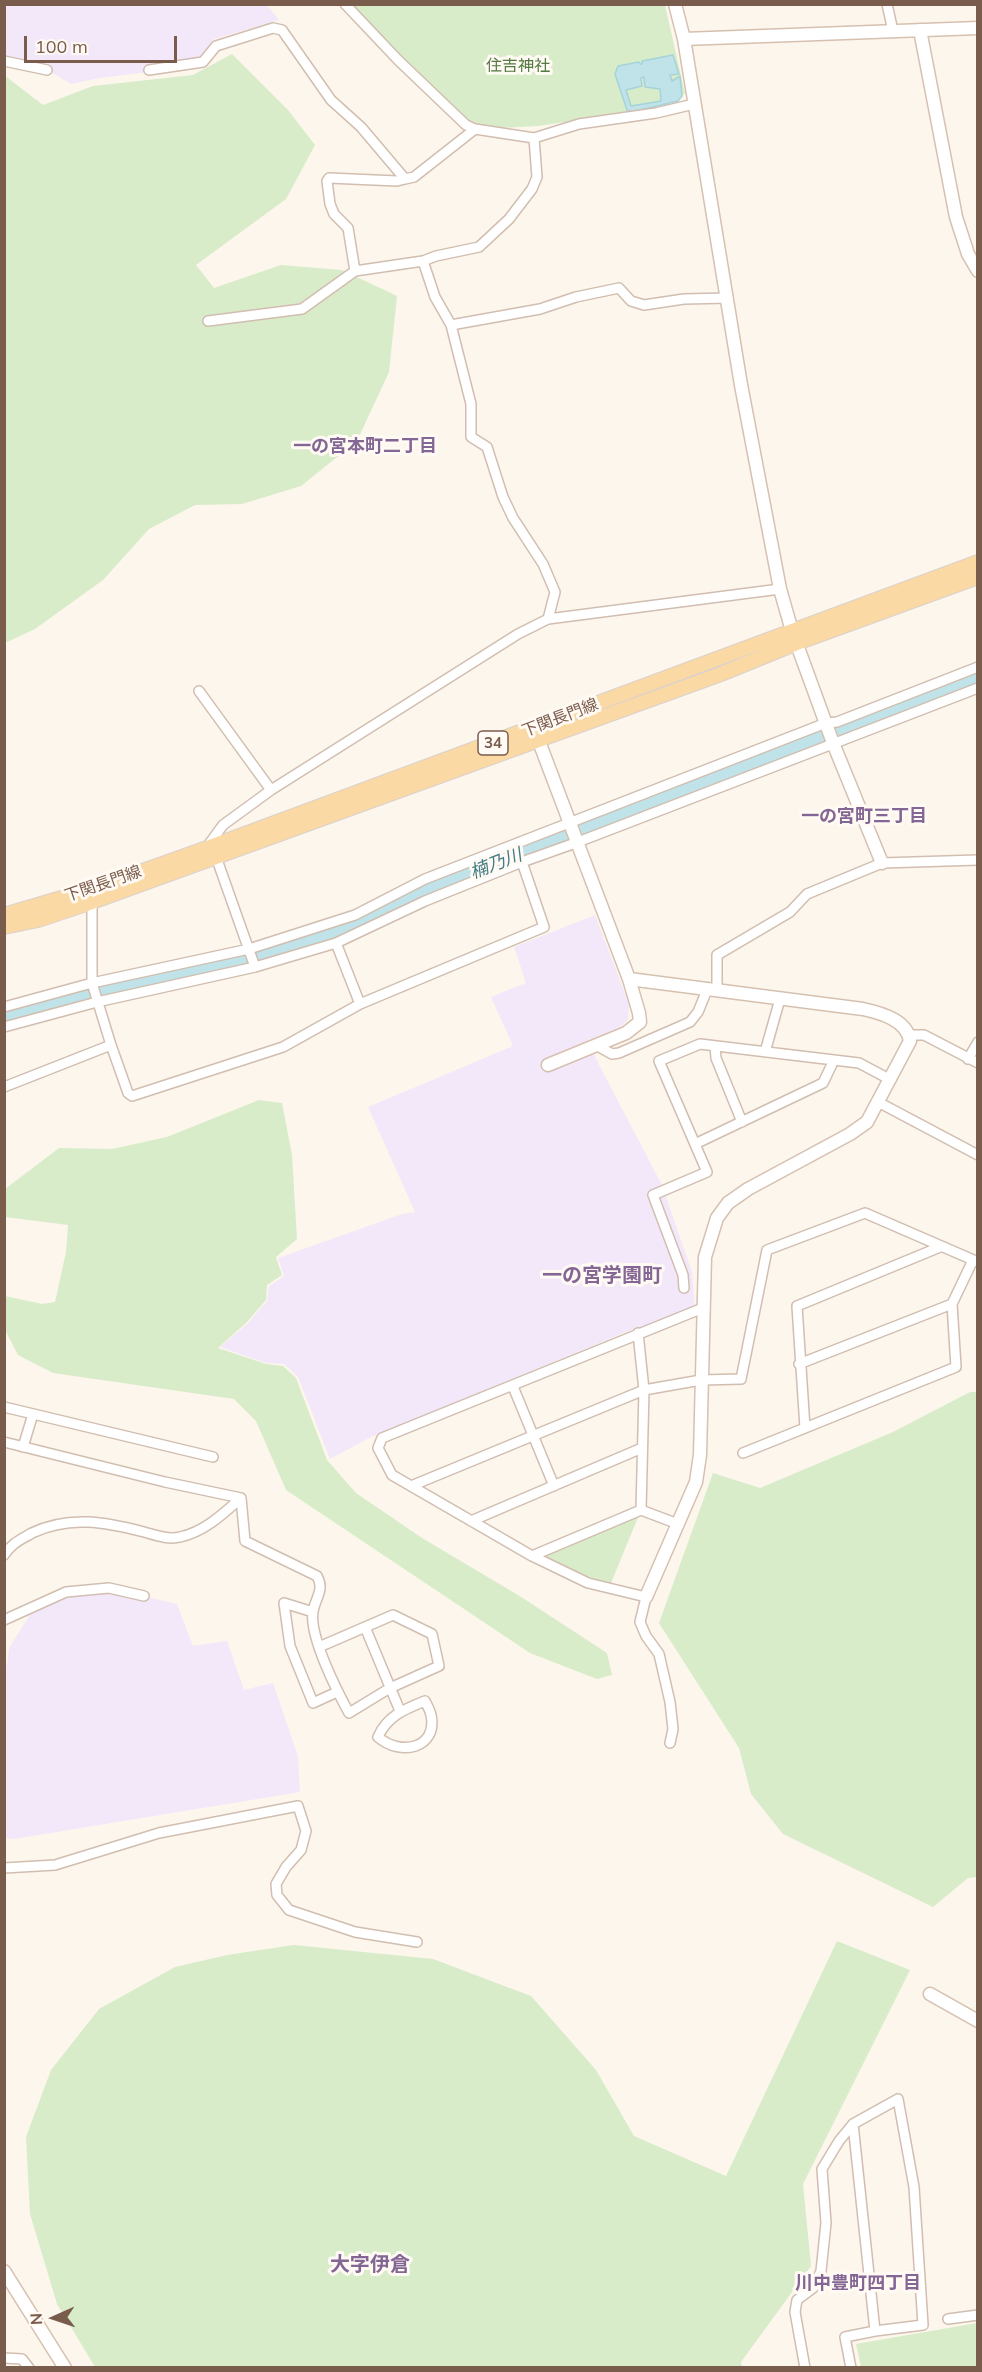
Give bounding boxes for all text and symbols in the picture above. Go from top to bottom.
scale bar [27,24,180,62]
text: 100 m [35,35,88,58]
park label: 住吉神社 [486,56,550,76]
district label: 一の宮本町二丁目 [293,436,437,458]
street label: 下関長門線 [519,695,601,741]
road number: 34 [478,731,508,755]
district label: 一の宮町三丁目 [801,806,927,828]
water label: 楠乃川 [467,844,525,884]
street label: 下関長門線 [62,862,144,906]
district label: 一の宮学園町 [542,1264,662,1288]
district label: 大字伊倉 [330,2253,410,2277]
district label: 川中豊町四丁目 [795,2273,921,2295]
north arrow [24,2288,84,2348]
text: N [26,2312,46,2326]

